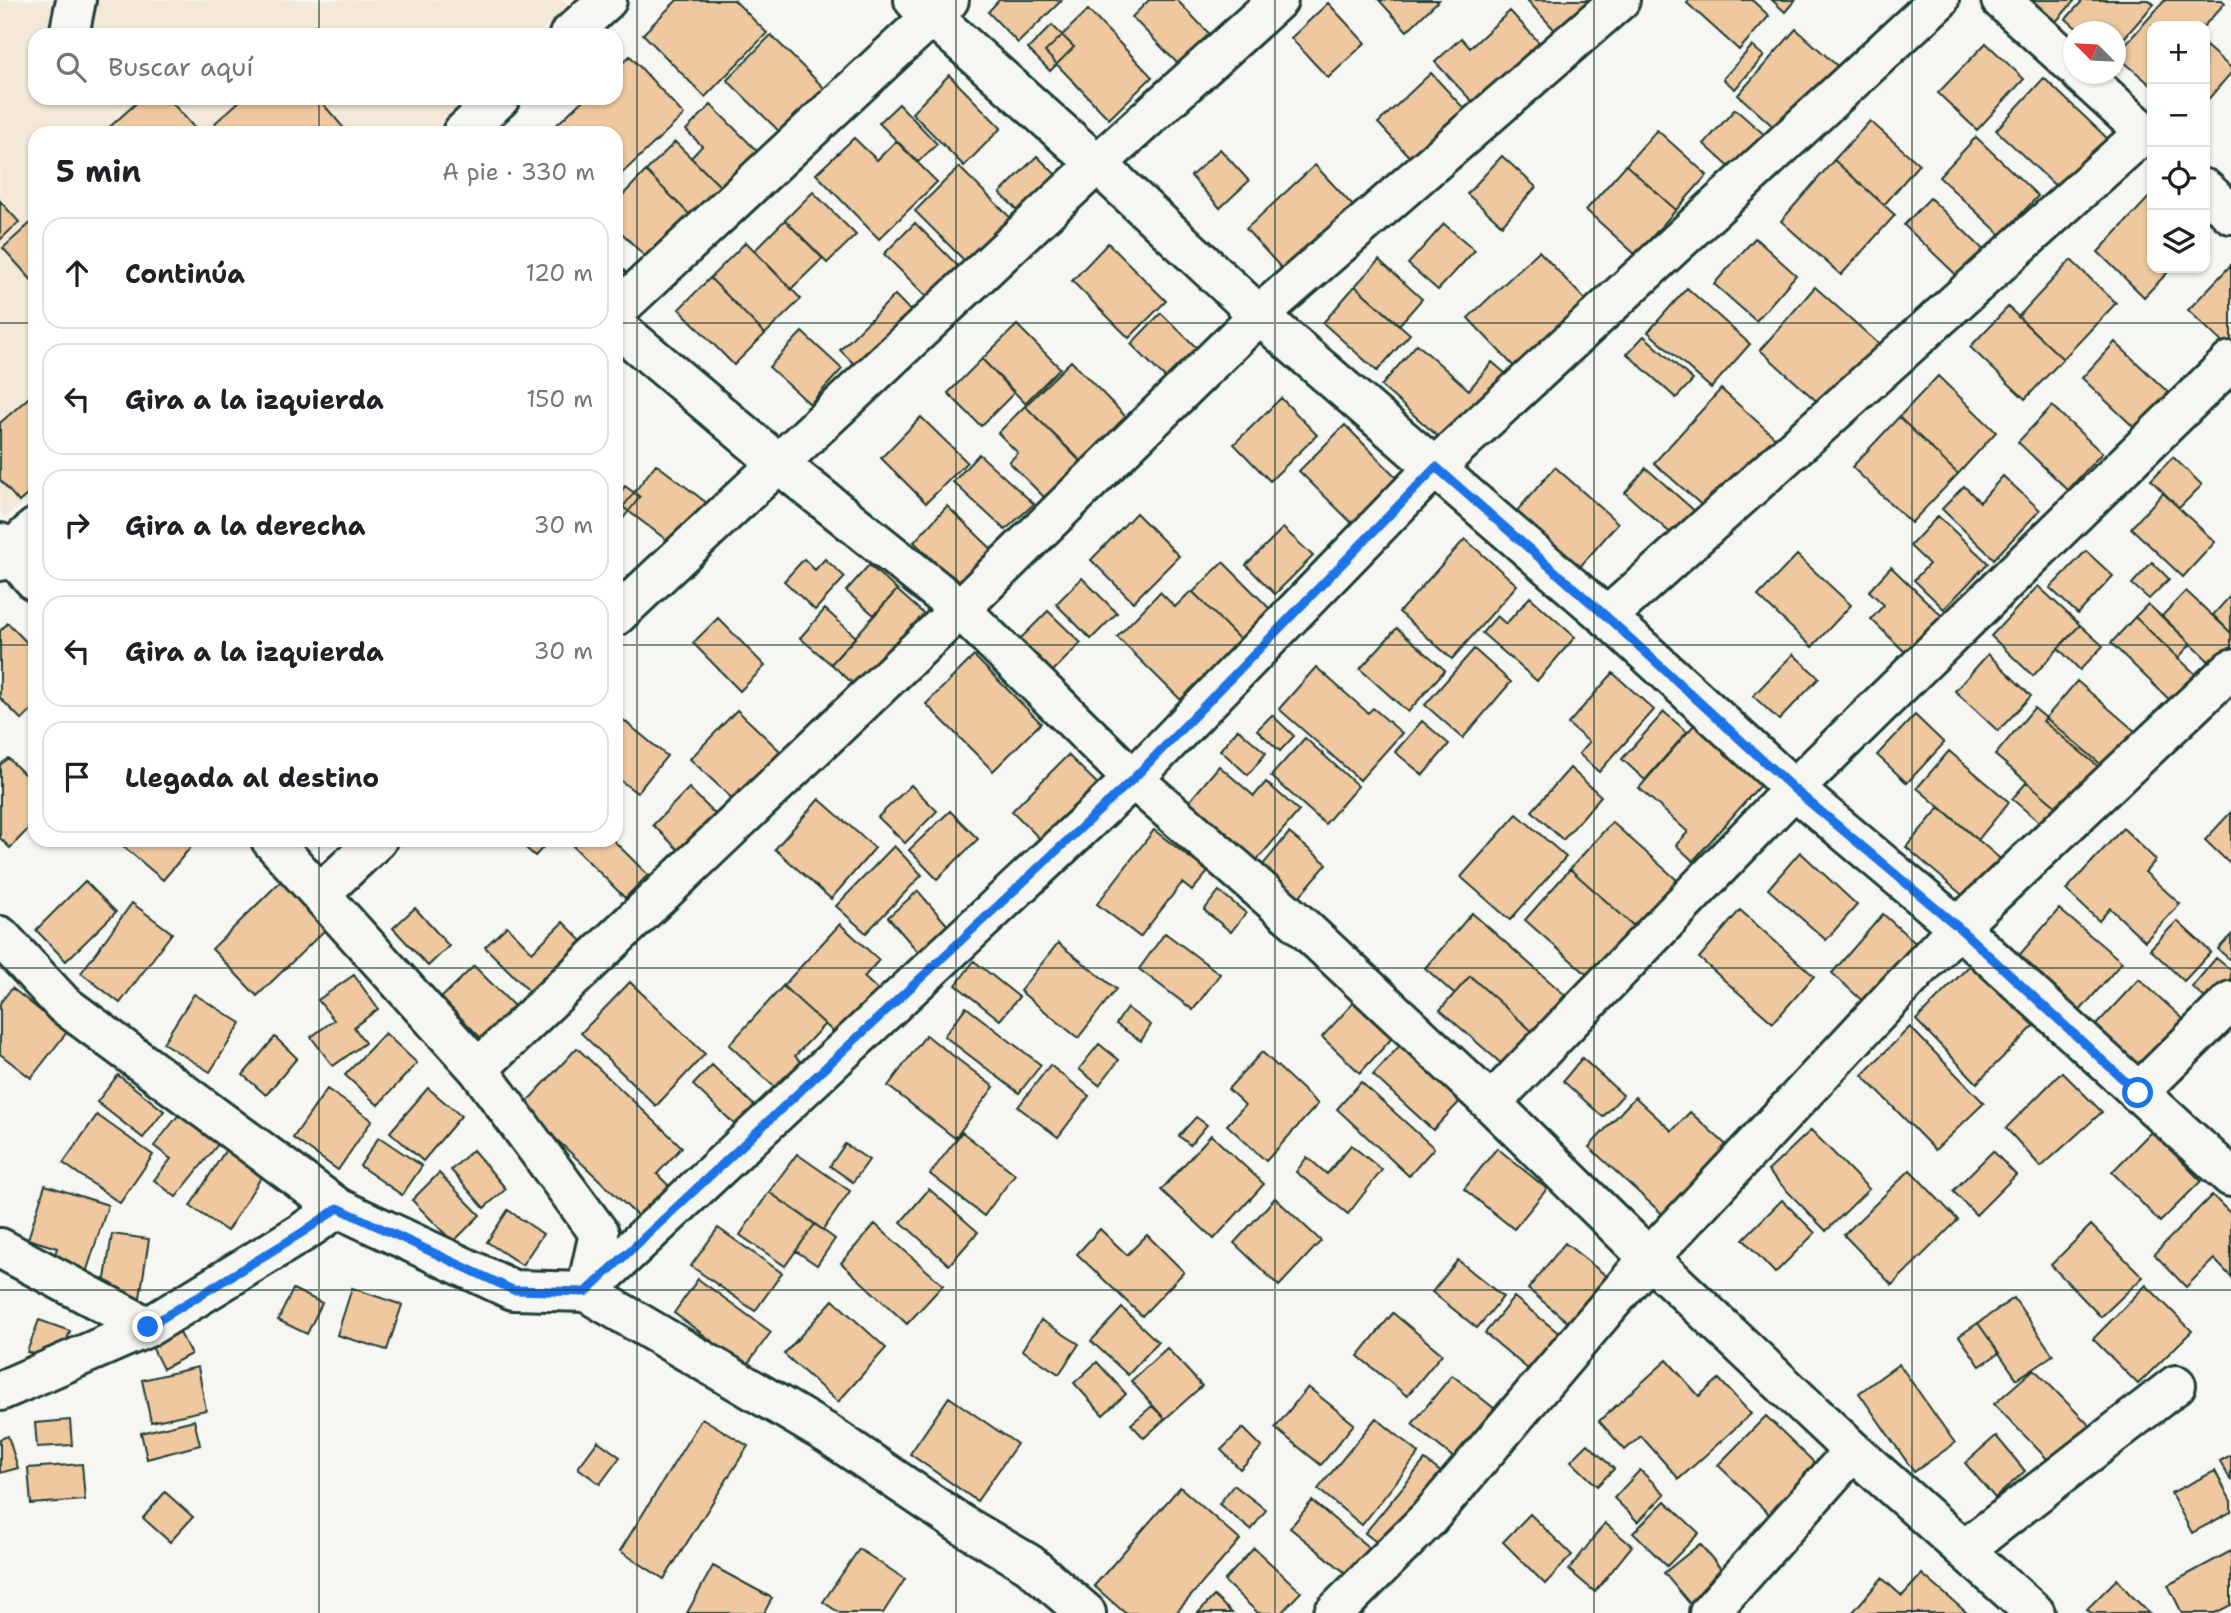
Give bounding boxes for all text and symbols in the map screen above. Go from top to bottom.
north arrow [2063,21,2126,84]
map controls [2147,21,2210,273]
button: + [2147,21,2210,84]
search box [28,28,623,105]
icon: search [52,48,90,86]
text: Buscar aquí [108,49,254,84]
button: − [2147,84,2210,147]
button: locate [2147,147,2210,210]
text: 5 min [56,151,141,192]
text: A pie · 330 m [442,157,595,187]
button: layers [2147,210,2210,273]
icon: ahead [58,254,96,292]
text: Continúa [125,256,245,291]
text: 120 m [525,258,593,288]
icon: left [58,380,96,418]
text: Gira a la izquierda [125,382,384,417]
text: 150 m [526,384,593,414]
icon: right [58,506,96,544]
text: Gira a la derecha [125,508,366,543]
text: 30 m [534,510,593,540]
icon: left [58,632,96,670]
text: Gira a la izquierda [125,634,384,669]
text: 30 m [534,636,593,666]
icon: arrive [58,758,96,796]
text: Llegada al destino [125,760,379,795]
route start [2122,1077,2153,1108]
route end [132,1311,163,1342]

